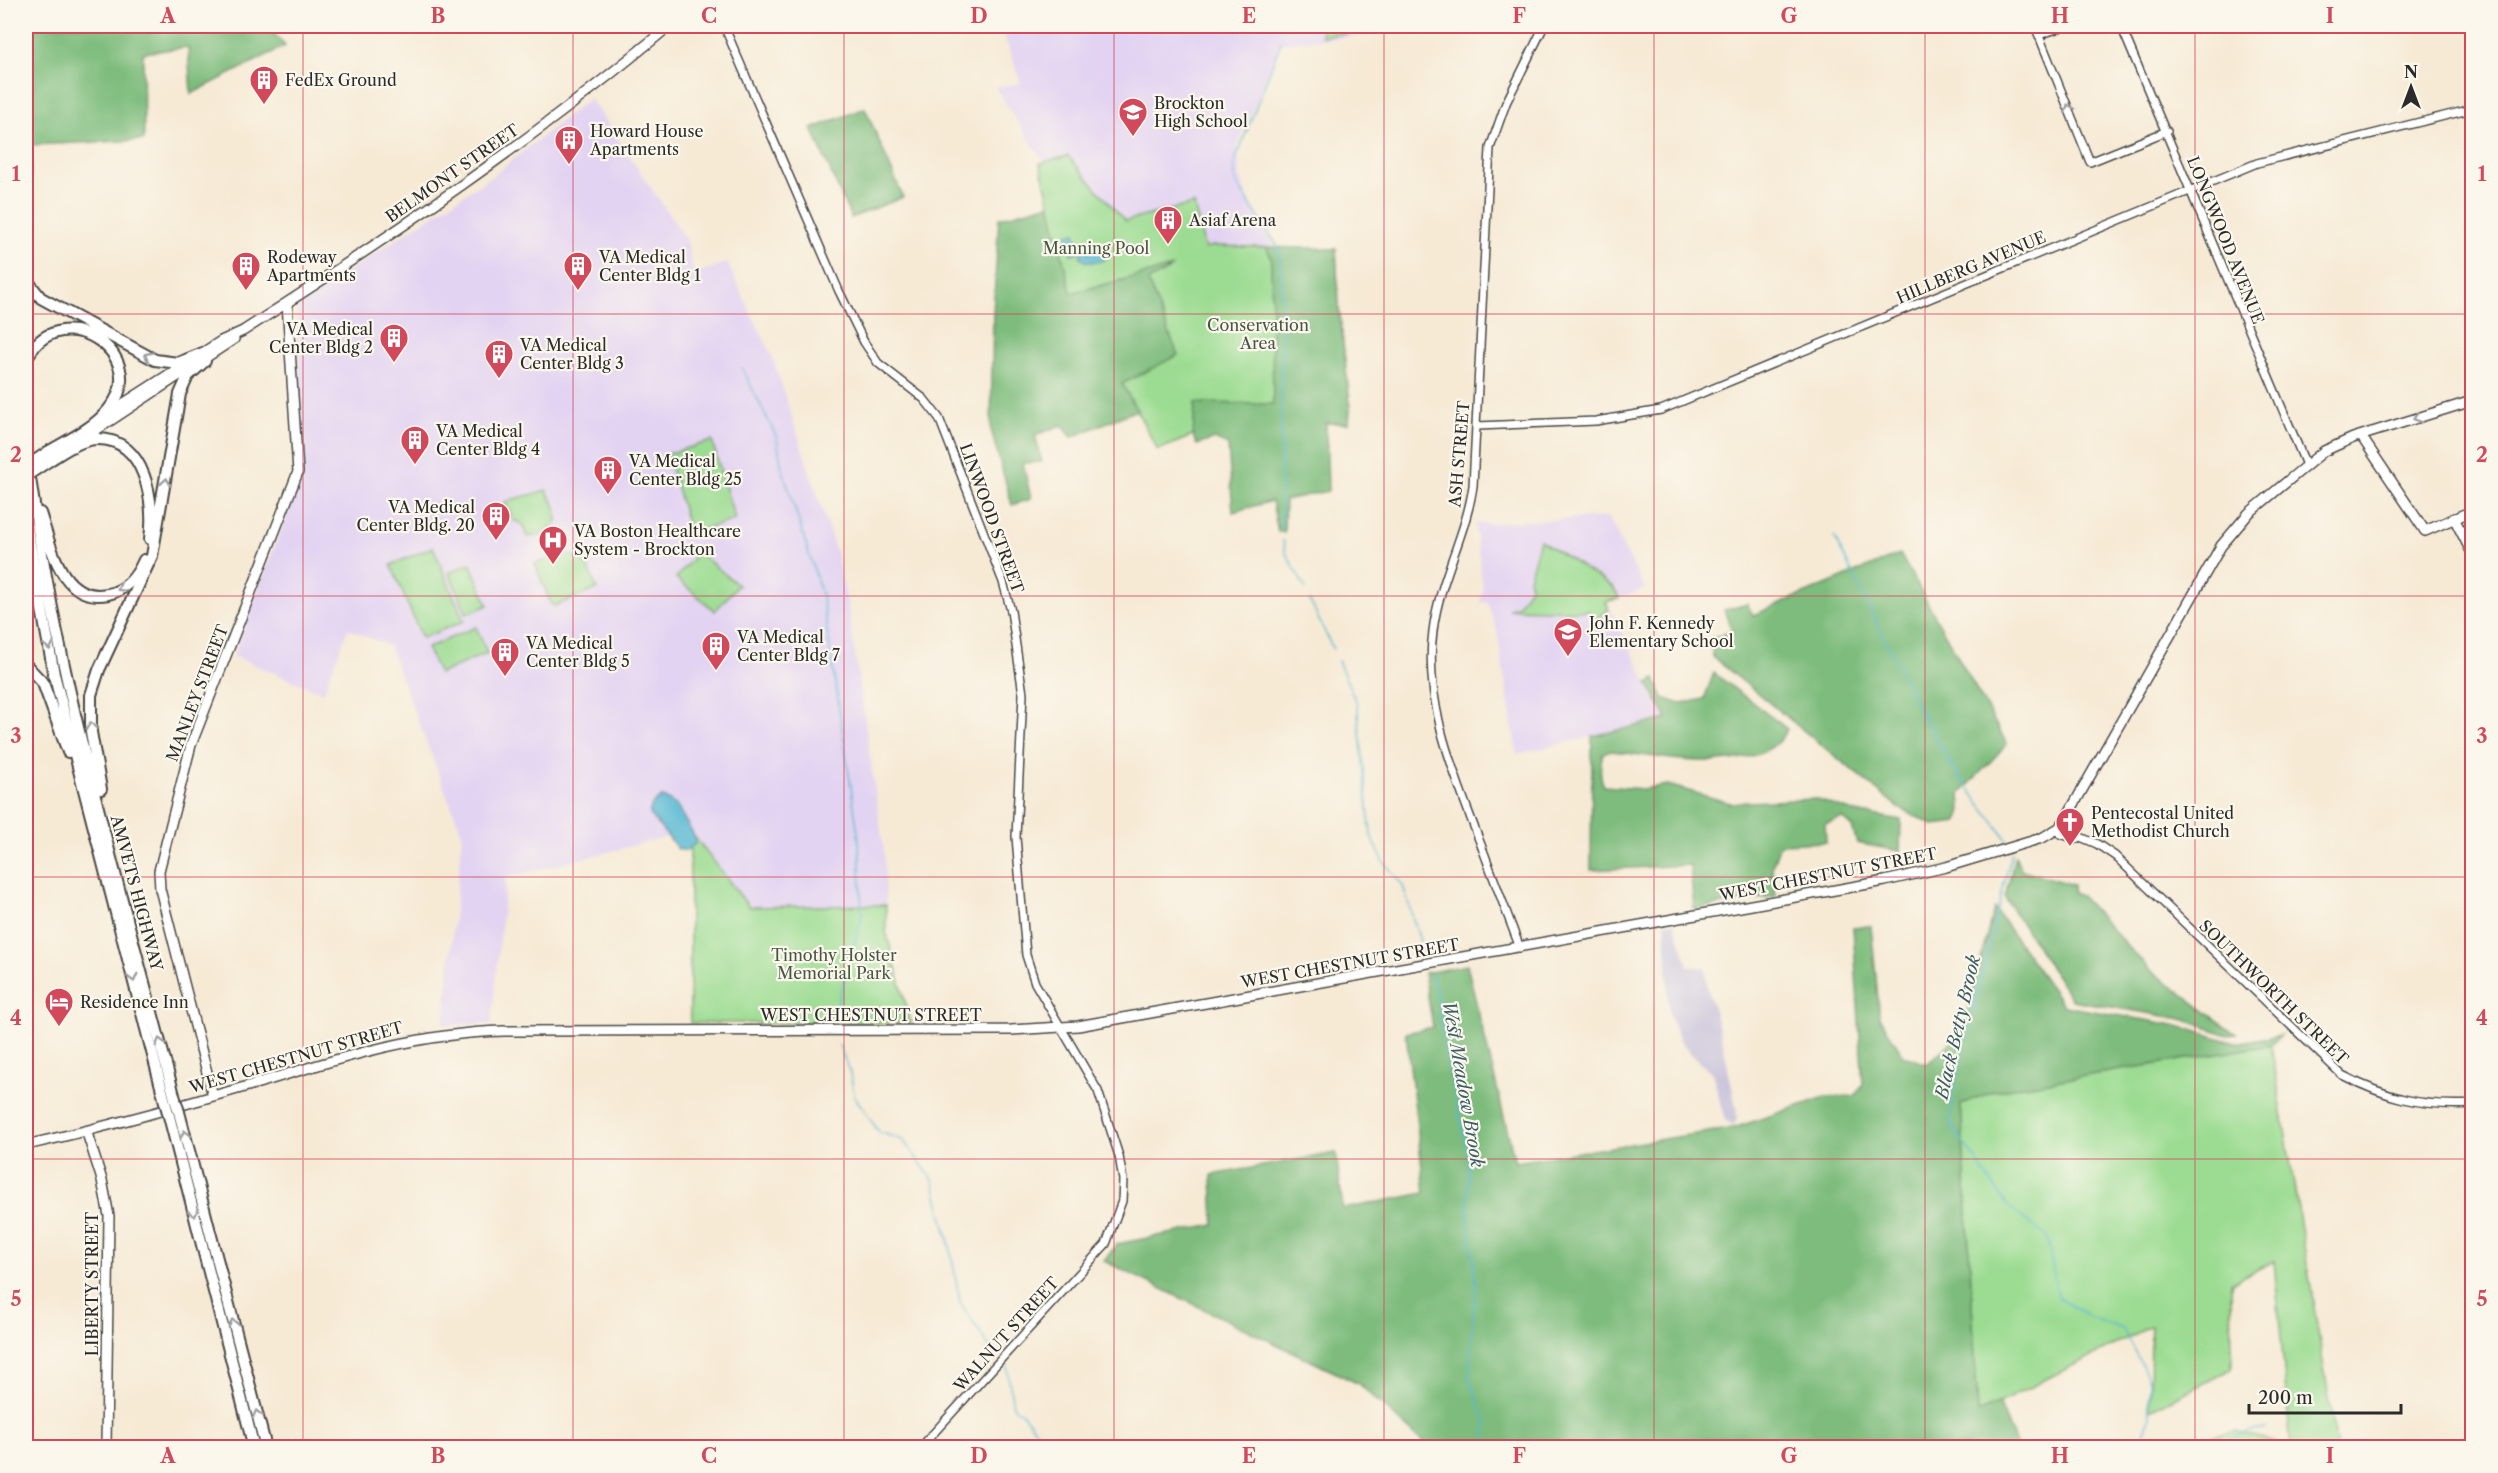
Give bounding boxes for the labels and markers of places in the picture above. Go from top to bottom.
building icon: FedEx Ground [248,64,280,106]
place label: FedEx Ground [285,70,397,90]
place label: Brockton High School [1154,93,1248,131]
school or university icon: Brockton High School [1117,96,1149,138]
place label: Howard House Apartments [589,121,703,159]
building icon: Howard House Apartments [553,124,585,166]
building icon: Asiaf Arena [1152,204,1184,246]
place label: Asiaf Arena [1188,210,1277,230]
place label: Rodeway Apartments [266,247,356,285]
place label: VA Medical Center Bldg 1 [598,247,701,285]
building icon: Rodeway Apartments [230,250,262,292]
building icon: VA Medical Center Bldg 1 [562,250,594,292]
place label: VA Medical Center Bldg 2 [269,319,373,357]
building icon: VA Medical Center Bldg 2 [378,322,410,364]
place label: VA Medical Center Bldg 3 [519,335,624,373]
building icon: VA Medical Center Bldg 3 [483,338,515,380]
place label: VA Medical Center Bldg 4 [435,421,540,459]
building icon: VA Medical Center Bldg 4 [399,424,431,466]
place label: VA Medical Center Bldg 25 [628,451,742,489]
building icon: VA Medical Center Bldg 25 [592,454,624,496]
place label: VA Medical Center Bldg. 20 [357,497,475,535]
building icon: VA Medical Center Bldg. 20 [480,500,512,542]
place label: VA Boston Healthcare System - Brockton [573,521,741,559]
hospital icon: VA Boston Healthcare System - Brockton [537,524,569,566]
place label: John F. Kennedy Elementary School [1586,613,1734,651]
school or university icon: John F. Kennedy Elementary School [1552,616,1584,658]
place label: VA Medical Center Bldg 7 [736,627,840,665]
building icon: VA Medical Center Bldg 7 [700,630,732,672]
place label: VA Medical Center Bldg 5 [525,633,630,671]
building icon: VA Medical Center Bldg 5 [489,636,521,678]
place label: Pentecostal United Methodist Church [2091,803,2234,841]
church icon: Pentecostal United Methodist Church [2054,806,2086,848]
hotel icon: Residence Inn [43,986,75,1028]
place label: Residence Inn [80,992,189,1012]

